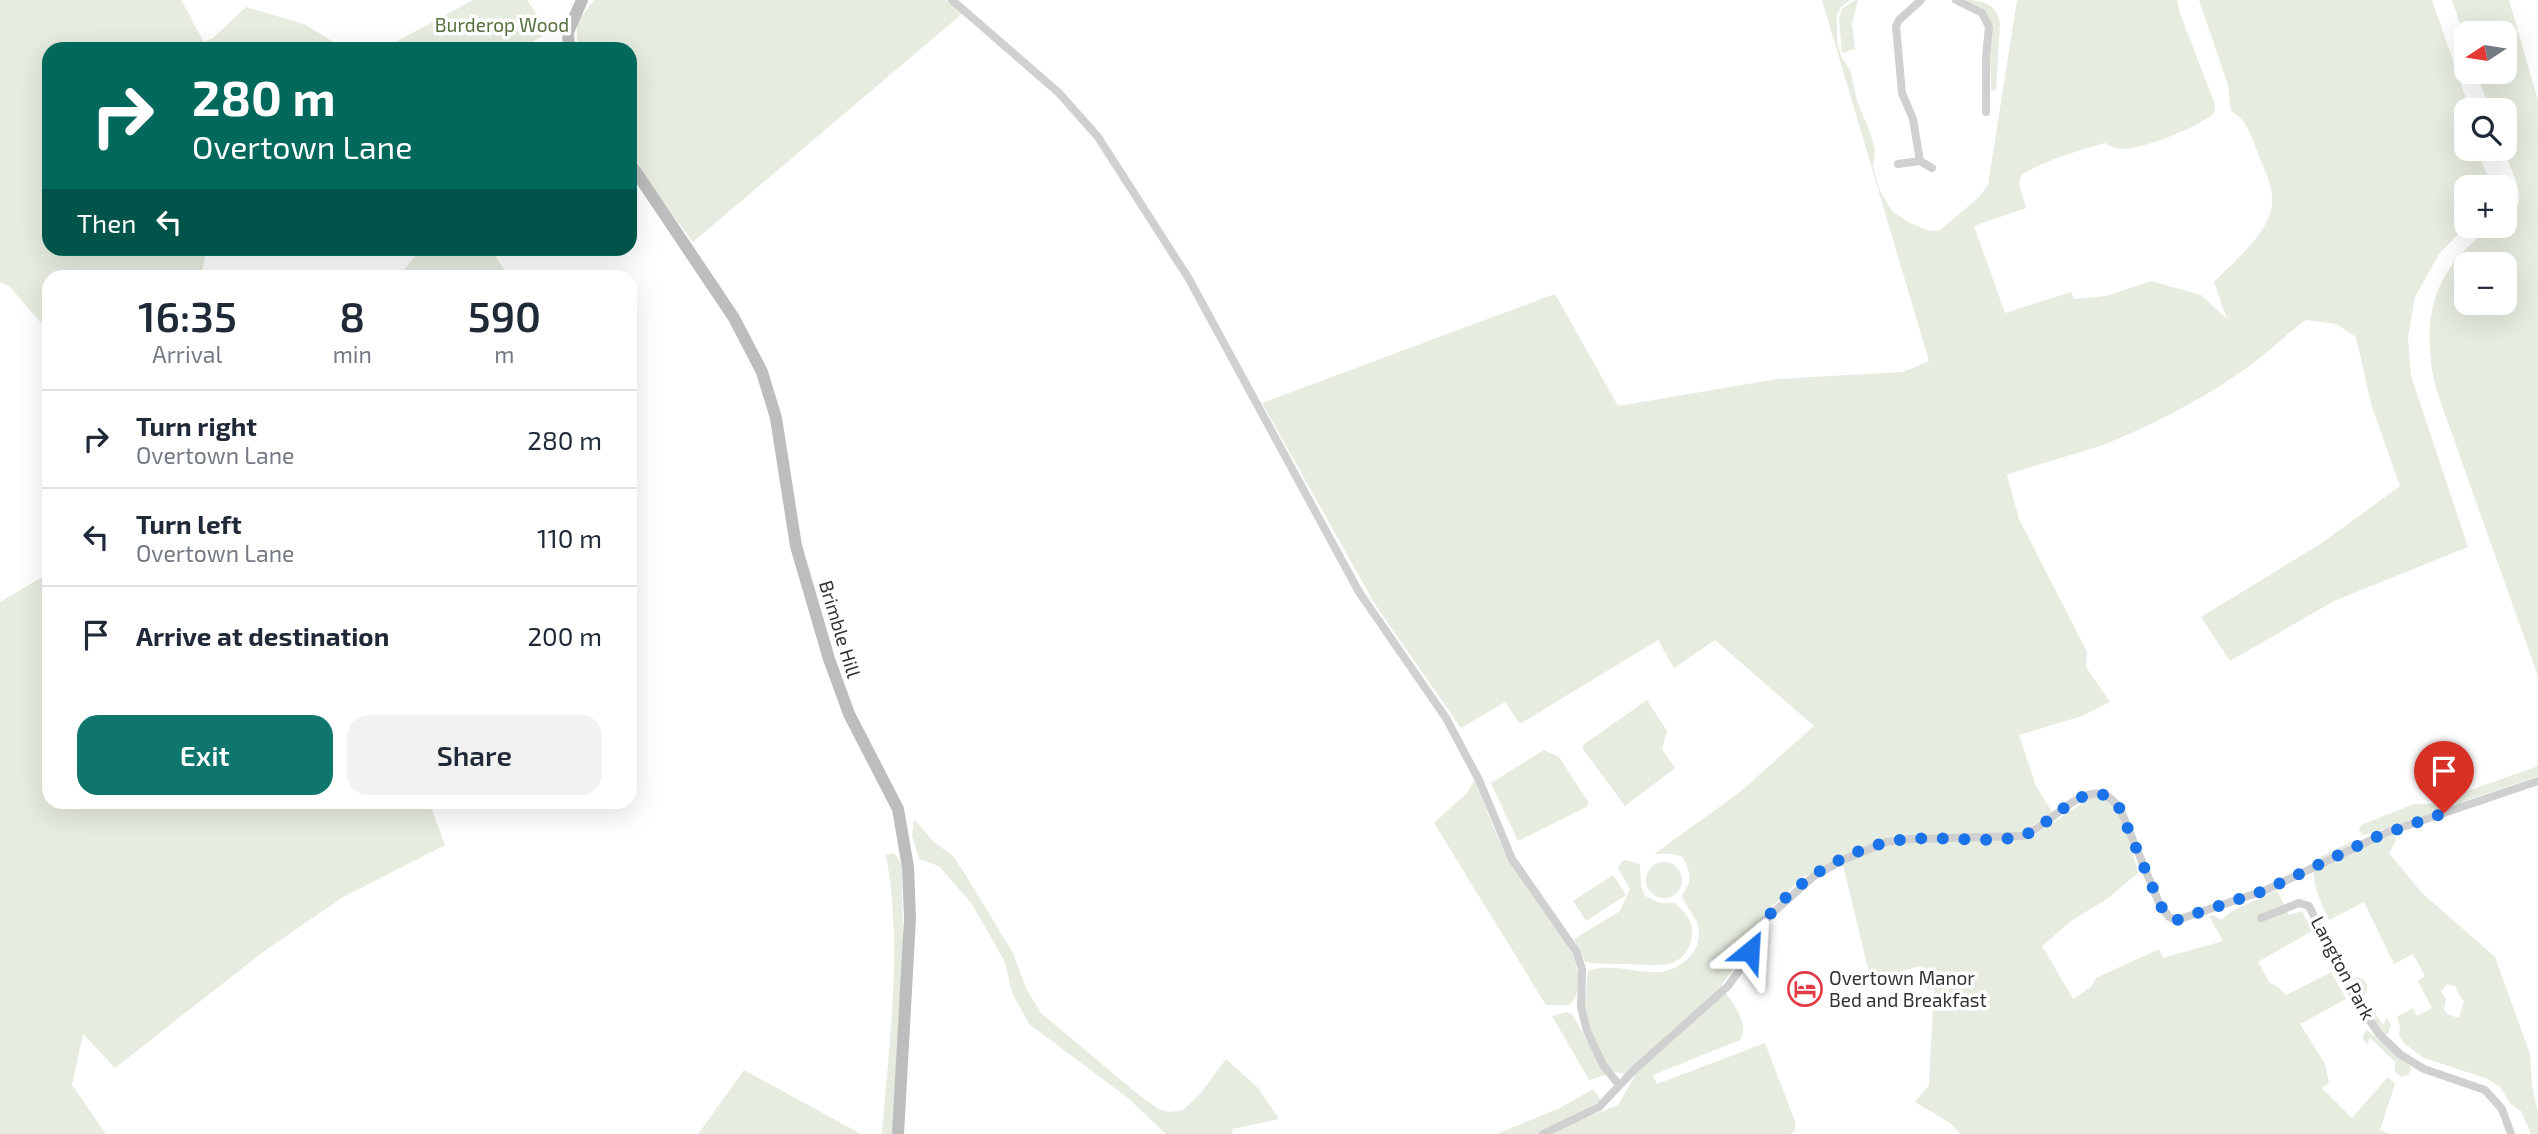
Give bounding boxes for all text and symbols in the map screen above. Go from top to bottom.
park label: Burderop Wood [435,13,569,36]
north arrow [2454,21,2516,84]
map controls [2454,21,2517,315]
text: 280 m [192,67,336,126]
icon: right [77,70,168,161]
button: search [2454,98,2517,161]
text: Overtown Lane [192,127,412,165]
button: + [2454,175,2517,238]
icon: left [150,203,188,241]
text: Then [77,207,136,238]
button: − [2454,252,2517,315]
text: 16:35 [138,290,237,340]
text: 8 [339,290,365,340]
text: 590 [468,290,541,340]
text: Arrival [152,340,222,368]
text: min [333,340,372,368]
text: m [494,340,515,368]
text: Turn right [136,410,257,441]
icon: right [77,420,115,458]
text: 280 m [527,424,602,455]
text: Overtown Lane [136,441,294,469]
text: Turn left [136,508,242,539]
icon: left [77,518,115,556]
text: 110 m [537,522,602,553]
text: Overtown Lane [136,539,294,567]
street label: Brimble Hill [815,578,866,681]
icon: arrive [77,616,115,654]
text: Arrive at destination [136,620,389,651]
text: 200 m [527,620,602,651]
button: Exit [77,715,333,795]
button: Share [347,715,602,795]
pin [2414,741,2474,813]
icon: arrive [2425,752,2463,790]
street label: Langton Park [2307,912,2381,1024]
position arrow [1713,914,1787,988]
place label: Overtown Manor Bed and Breakfast [1829,966,1987,1011]
hotel icon: Overtown Manor Bed and Breakfast [1786,970,1824,1008]

